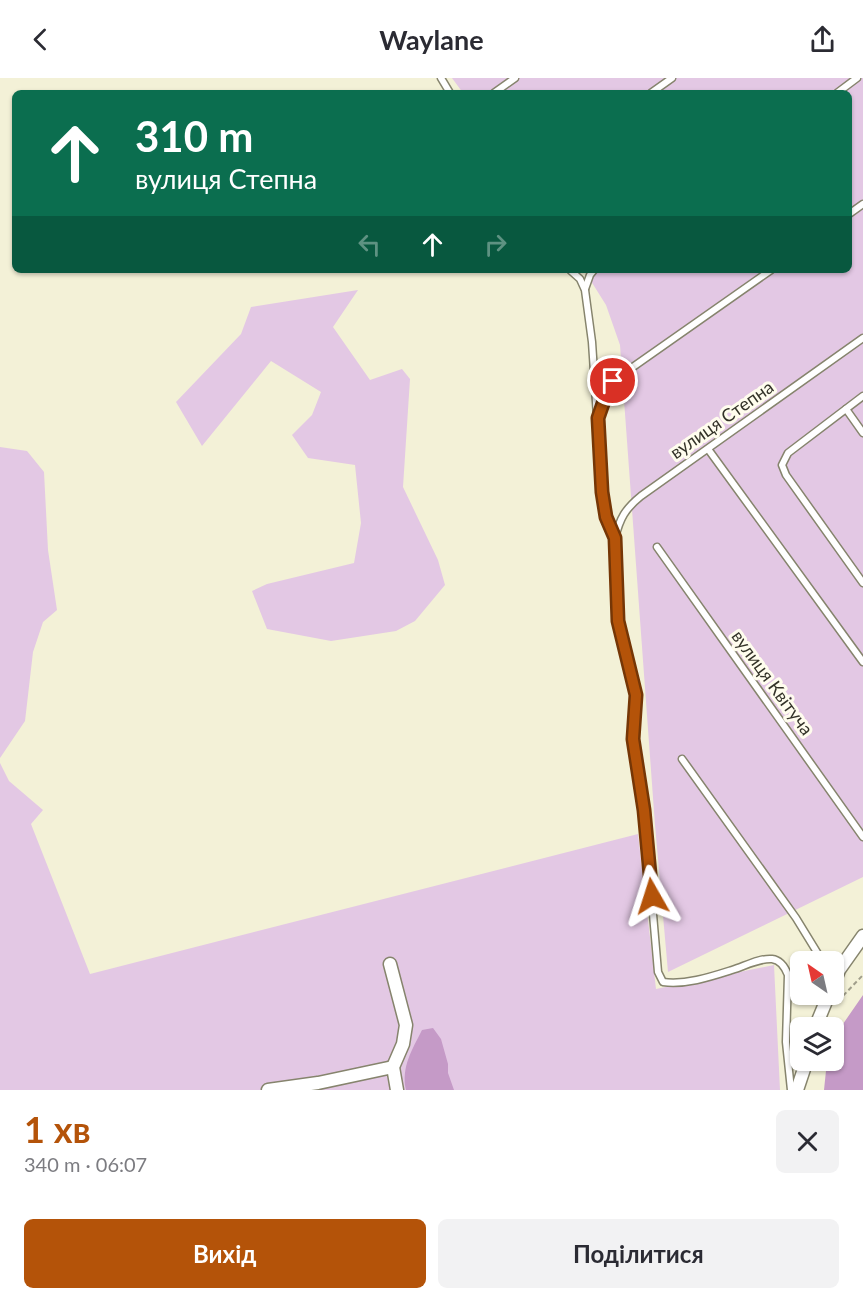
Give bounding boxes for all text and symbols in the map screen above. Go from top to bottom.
icon: back [24,23,57,56]
text: Waylane [379,23,484,56]
icon: share [806,23,839,56]
text: 310 m [135,111,253,161]
icon: ahead [36,114,114,192]
text: вулиця Степна [135,162,317,195]
icon: left [353,228,386,261]
icon: ahead [416,228,449,261]
icon: right [479,228,512,261]
pin [587,355,638,406]
icon: arrive [596,364,629,397]
street label: вулиця Степна [665,375,777,463]
street label: вулиця Квітуча [727,626,818,739]
position arrow [620,864,684,928]
north arrow [790,951,844,1005]
map controls [790,951,844,1071]
button: layers [790,1017,844,1071]
text: 1 хв [24,1107,91,1151]
button: close [776,1110,839,1173]
text: 340 m · 06:07 [24,1152,147,1176]
button: Вихід [24,1219,426,1288]
button: Поділитися [438,1219,839,1288]

